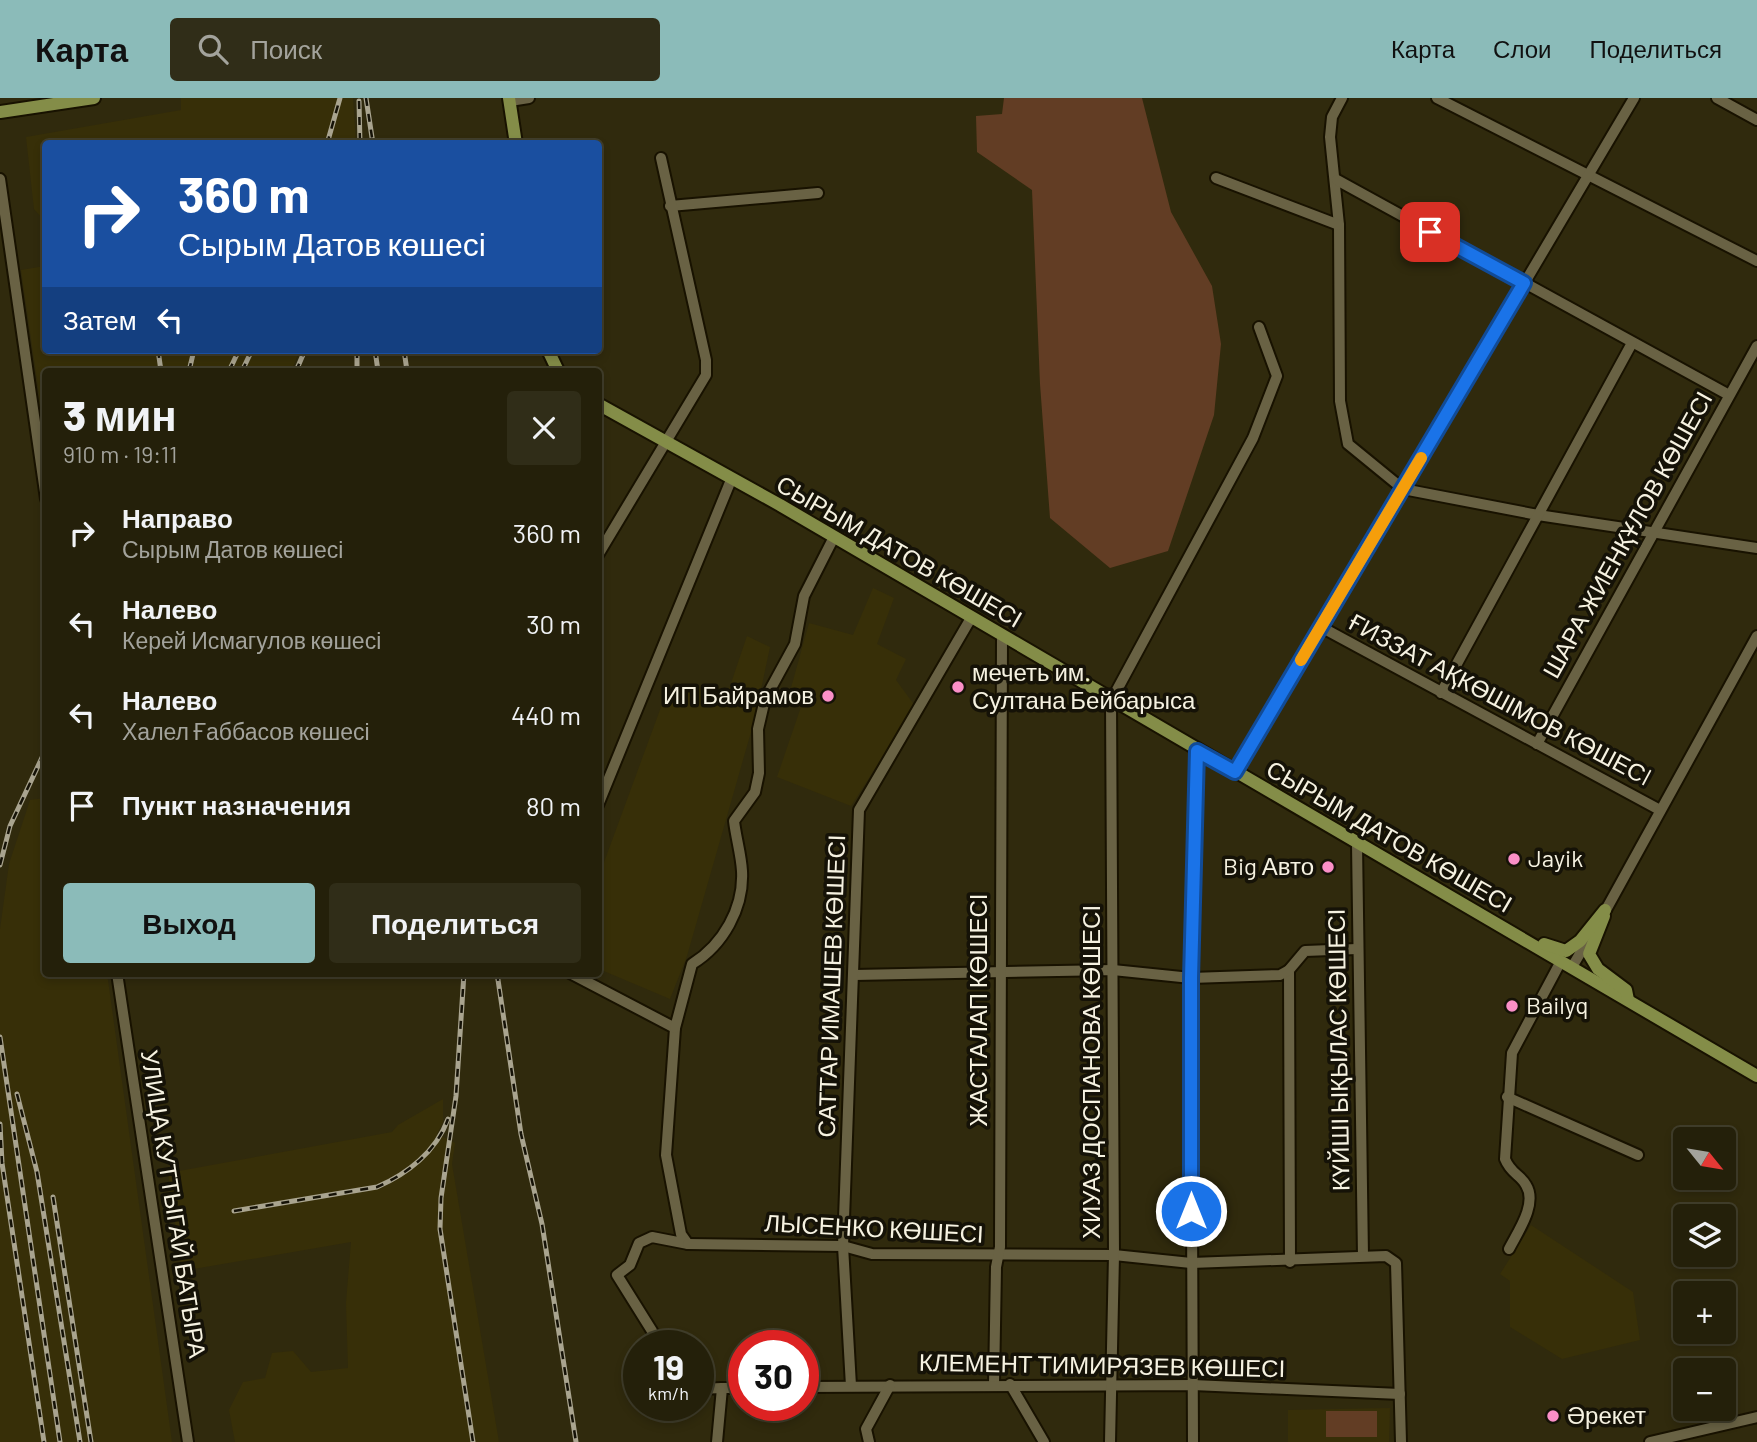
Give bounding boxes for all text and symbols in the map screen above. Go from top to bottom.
search box [170,18,660,81]
text: Карта [35,29,128,69]
icon: search [194,30,232,68]
text: Поиск [250,33,322,64]
text: Карта [1391,34,1455,63]
text: Слои [1493,34,1551,63]
text: Поделиться [1589,34,1722,63]
text: 360 m [178,164,309,223]
icon: right [63,168,154,259]
pin [1400,202,1460,262]
icon: arrive [1411,213,1449,251]
text: Сырым Датов көшесі [178,224,486,262]
icon: left [151,301,189,339]
text: Затем [63,304,137,335]
street label: ШАРА ЖИЕНҚҰЛОВ КӨШЕСІ [1536,386,1718,683]
text: 3 мин [63,389,177,439]
button: close [507,391,581,465]
text: 910 m · 19:11 [63,440,177,468]
street label: СЫРЫМ ДАТОВ КӨШЕСІ [772,468,1028,633]
text: Направо [122,502,233,533]
icon: right [63,514,101,552]
text: 360 m [513,517,581,548]
text: Сырым Датов көшесі [122,535,343,563]
text: Налево [122,593,217,624]
icon: left [63,605,101,643]
street label: ҒИЗЗАТ АҚКӨШІМОВ КӨШЕСI [1344,606,1657,791]
text: 30 m [526,608,581,639]
text: Керей Исмагулов көшесі [122,626,381,654]
place label: мечеть им. Султана Бейбарыса [972,657,1196,714]
marker: мечеть им. Султана Бейбарыса [950,679,966,695]
place label: ИП Байрамов [663,680,814,709]
text: Налево [122,684,217,715]
marker: ИП Байрамов [820,688,836,704]
icon: left [63,696,101,734]
text: 440 m [511,699,581,730]
text: Халел Ғаббасов көшесі [122,717,370,745]
street label: СЫРЫМ ДАТОВ КӨШЕСІ [1262,753,1518,918]
icon: arrive [63,787,101,825]
text: Пункт назначения [122,789,351,820]
text: 80 m [526,790,581,821]
street label: САТТАР ИМАШЕВ КӨШЕСІ [811,834,850,1138]
place label: Jayik [1528,843,1583,872]
place label: Big Авто [1223,851,1314,880]
marker: Jayik [1506,851,1522,867]
marker: Big Авто [1320,859,1336,875]
button: Выход [63,883,315,963]
button: Поделиться [329,883,581,963]
street label: ЖАСТАЛАП КӨШЕСІ [963,894,992,1126]
street label: ХИУАЗ ДОСПАНОВА КӨШЕСІ [1076,905,1105,1239]
street label: КҮЙШІ ЫҚЫЛАС КӨШЕСІ [1321,909,1354,1192]
place label: Bailyq [1526,990,1589,1019]
marker: Bailyq [1504,998,1520,1014]
street label: УЛИЦА КУТТЫГАЙ БАТЫРА [136,1048,213,1360]
north arrow [1673,1127,1736,1190]
map controls [1673,1127,1736,1421]
position arrow [1154,1174,1228,1248]
button: layers [1673,1204,1736,1267]
street label: ЛЫСЕНКО КӨШЕСІ [764,1207,984,1248]
button: + [1673,1281,1736,1344]
speed limit sign: 30 [728,1330,819,1421]
text: 19 [653,1345,684,1387]
street label: КЛЕМЕНТ ТИМИРЯЗЕВ КӨШЕСІ [919,1347,1285,1382]
button: − [1673,1358,1736,1421]
text: km/h [648,1382,689,1404]
place label: Әрекет [1567,1400,1646,1429]
marker: Әрекет [1545,1408,1561,1424]

